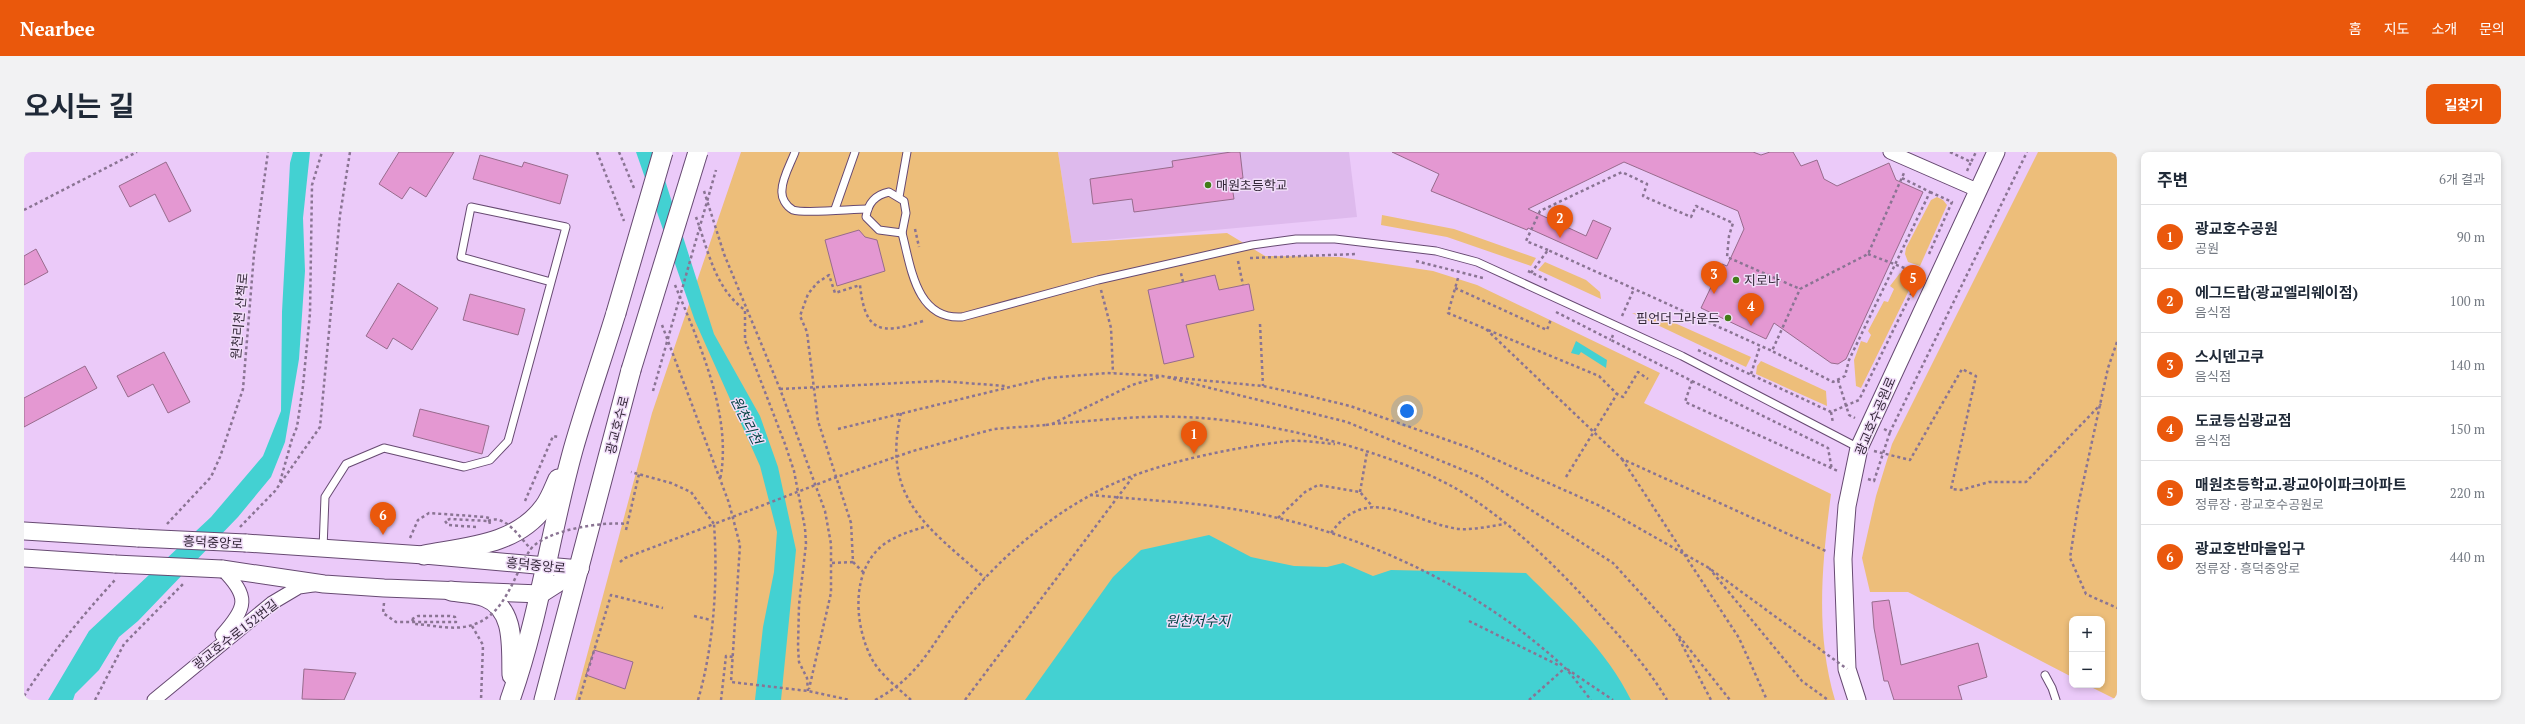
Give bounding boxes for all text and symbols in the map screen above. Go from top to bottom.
text: Nearbee [20,16,95,41]
text: 홈 [2349,19,2362,38]
text: 지도 [2384,19,2409,38]
text: 소개 [2431,19,2457,38]
text: 문의 [2479,19,2505,38]
button: 길찾기 [2426,84,2501,124]
text: 오시는 길 [24,87,135,124]
text: 주변 [2157,168,2188,191]
text: 6개 결과 [2439,170,2485,188]
place label: 매원초등학교 [1216,176,1288,194]
marker: 매원초등학교 [1203,180,1213,190]
pin: 2 [1547,205,1573,238]
text: 광교호수공원 [2195,218,2278,238]
text: 1 [2166,228,2174,246]
text: 90 m [2457,228,2485,246]
text: 공원 [2195,239,2219,257]
pin: 3 [1701,261,1727,294]
pin: 5 [1900,265,1926,298]
place label: 지로나 [1744,271,1780,289]
street label: 원천리천 산책로 [226,272,252,360]
marker: 지로나 [1731,275,1741,285]
text: 에그드랍(광교엘리웨이점) [2195,282,2358,302]
text: 2 [2166,292,2174,310]
text: 100 m [2450,292,2485,310]
pin: 4 [1738,293,1764,326]
text: 음식점 [2195,303,2231,321]
place label: 핌언더그라운드 [1636,309,1720,327]
marker: 핌언더그라운드 [1723,313,1733,323]
text: 스시덴고쿠 [2195,346,2264,366]
text: 3 [2166,356,2174,374]
text: 140 m [2450,356,2485,374]
text: 음식점 [2195,367,2231,385]
street label: 광교호수공원로 [1850,374,1900,458]
water label: 원천리천 [727,393,768,448]
street label: 광교호수로 [601,394,633,456]
your location [1397,401,1417,421]
text: 도쿄등심광교점 [2195,410,2292,430]
text: 4 [2166,420,2174,438]
text: 150 m [2450,420,2485,438]
pin: 1 [1181,421,1207,454]
text: 음식점 [2195,431,2231,449]
text: 매원초등학교.광교아이파크아파트 [2195,474,2406,494]
text: 5 [2166,484,2174,502]
text: 220 m [2450,484,2485,502]
text: 정류장 · 광교호수공원로 [2195,495,2324,513]
pin: 6 [370,502,396,535]
street label: 흥덕중앙로 [183,531,243,553]
text: 광교호반마을입구 [2195,538,2305,558]
text: 6 [2166,548,2174,566]
text: 440 m [2450,548,2485,566]
street label: 흥덕중앙로 [505,553,567,577]
text: 정류장 · 흥덕중앙로 [2195,559,2300,577]
street label: 광교호수로152번길 [188,595,282,673]
water label: 원천저수지 [1166,611,1231,630]
map controls [2069,616,2105,688]
button: + [2069,616,2105,652]
button: − [2069,652,2105,688]

